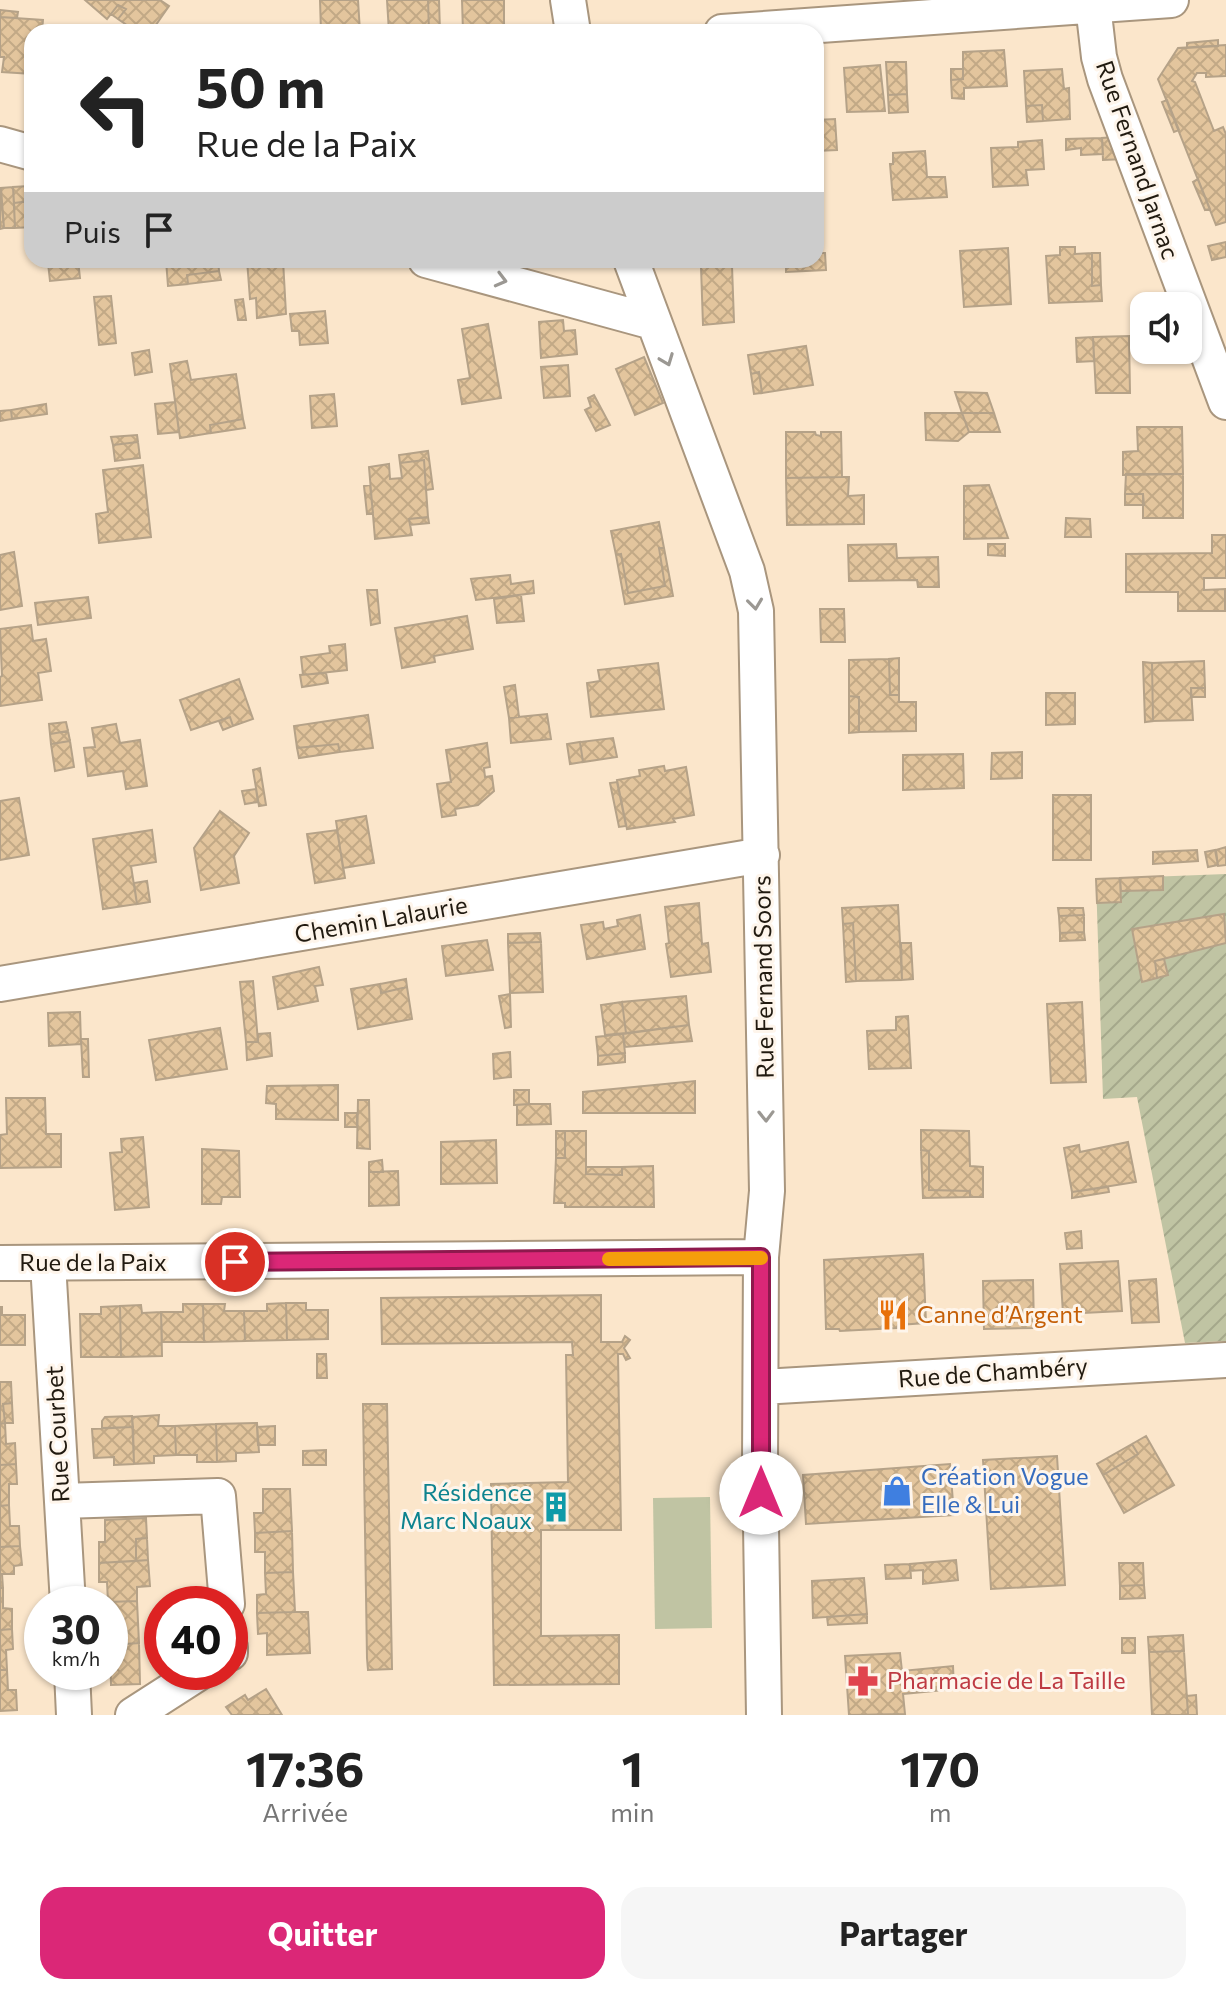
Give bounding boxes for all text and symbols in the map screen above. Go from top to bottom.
text: 50 m [196,51,325,120]
icon: left [64,56,168,160]
street label: Rue Fernand Jarnac [1091,56,1186,263]
text: Rue de la Paix [196,120,417,164]
icon: arrive [137,208,181,252]
text: Puis [64,212,121,249]
one-way arrow [493,271,507,288]
map controls [1130,292,1202,364]
button: sound [1130,292,1202,364]
one-way arrow [657,352,674,366]
one-way arrow [746,598,763,611]
street label: Rue Fernand Soors [746,875,779,1079]
street label: Chemin Lalaurie [292,889,469,948]
one-way arrow [757,1110,775,1123]
pin [201,1228,269,1296]
icon: arrive [213,1240,257,1284]
street label: Rue de la Paix [19,1247,167,1276]
restaurant icon: Canne d’Argent [876,1298,910,1332]
place label: Canne d’Argent [917,1299,1083,1328]
street label: Rue de Chambéry [897,1350,1089,1393]
street label: Rue Courbet [38,1365,75,1503]
position arrow [719,1451,803,1535]
place label: Création Vogue Elle & Lui [921,1461,1089,1518]
shop icon: Création Vogue Elle & Lui [880,1474,914,1508]
place label: Résidence Marc Noaux [400,1477,532,1534]
building icon: Résidence Marc Noaux [539,1490,573,1524]
speed limit sign: 40 [144,1586,248,1690]
text: 30 [51,1603,101,1652]
text: km/h [52,1646,100,1670]
pharmacy icon: Pharmacie de La Taille [846,1664,880,1698]
place label: Pharmacie de La Taille [887,1665,1126,1694]
text: 17:36 [246,1738,364,1797]
text: 1 [621,1738,643,1797]
text: 170 [900,1738,980,1797]
text: Arrivée [262,1796,348,1827]
text: min [610,1796,654,1827]
text: m [929,1796,952,1827]
button: Quitter [40,1887,605,1979]
button: Partager [621,1887,1186,1979]

